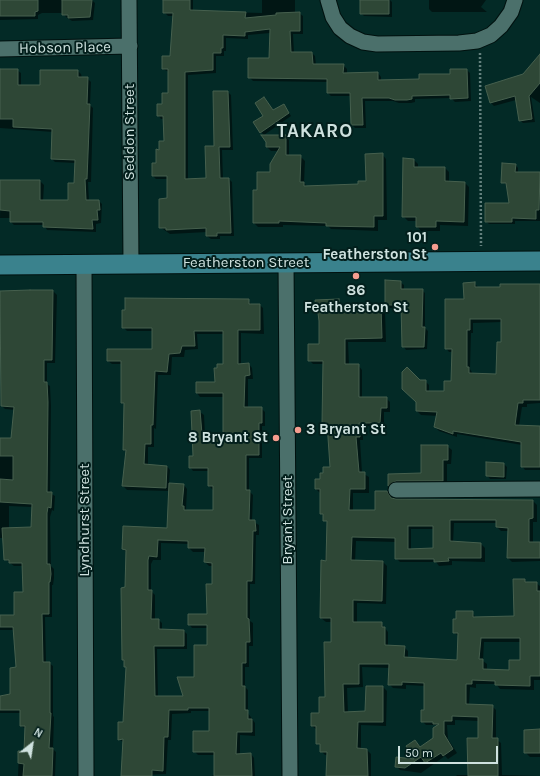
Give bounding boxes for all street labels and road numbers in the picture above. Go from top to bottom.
street label: Hobson Place [19,38,111,58]
street label: Seddon Street [121,84,139,180]
street label: Featherston Street [183,254,309,272]
street label: Lyndhurst Street [76,463,94,577]
street label: Bryant Street [279,475,297,565]

